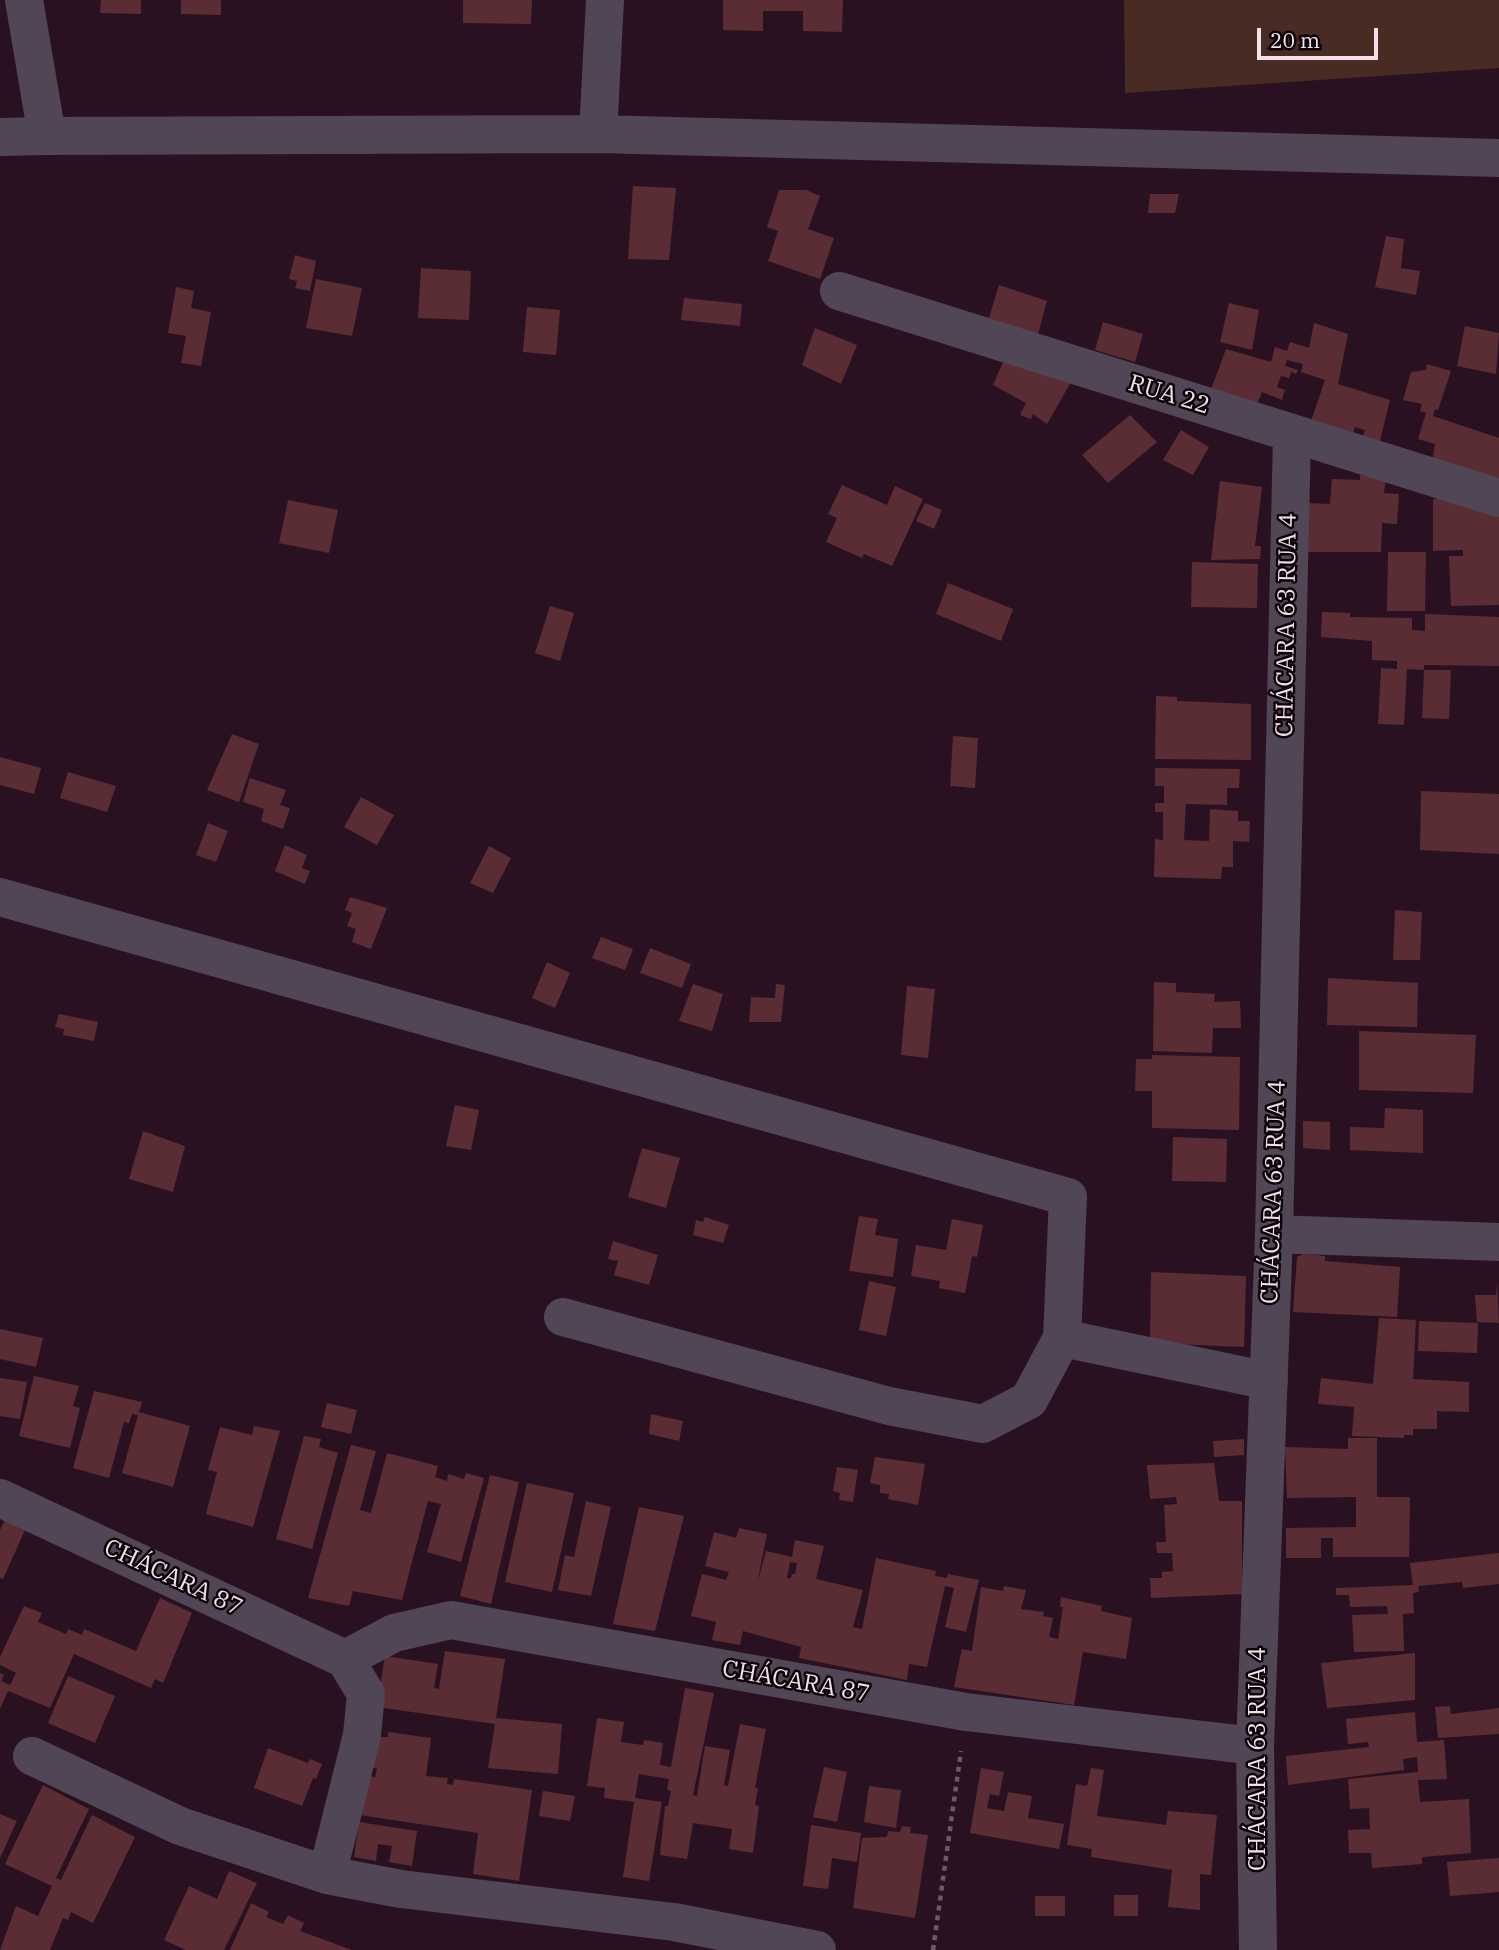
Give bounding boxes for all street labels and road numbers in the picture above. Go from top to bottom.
street label: RUA 22 [1125,369,1213,421]
street label: CHÁCARA 63 RUA 4 [1271,513,1303,737]
street label: CHÁCARA 63 RUA 4 [1256,1080,1292,1304]
street label: CHÁCARA 87 [99,1533,247,1623]
street label: CHÁCARA 63 RUA 4 [1244,1647,1272,1871]
street label: CHÁCARA 87 [720,1655,872,1709]

